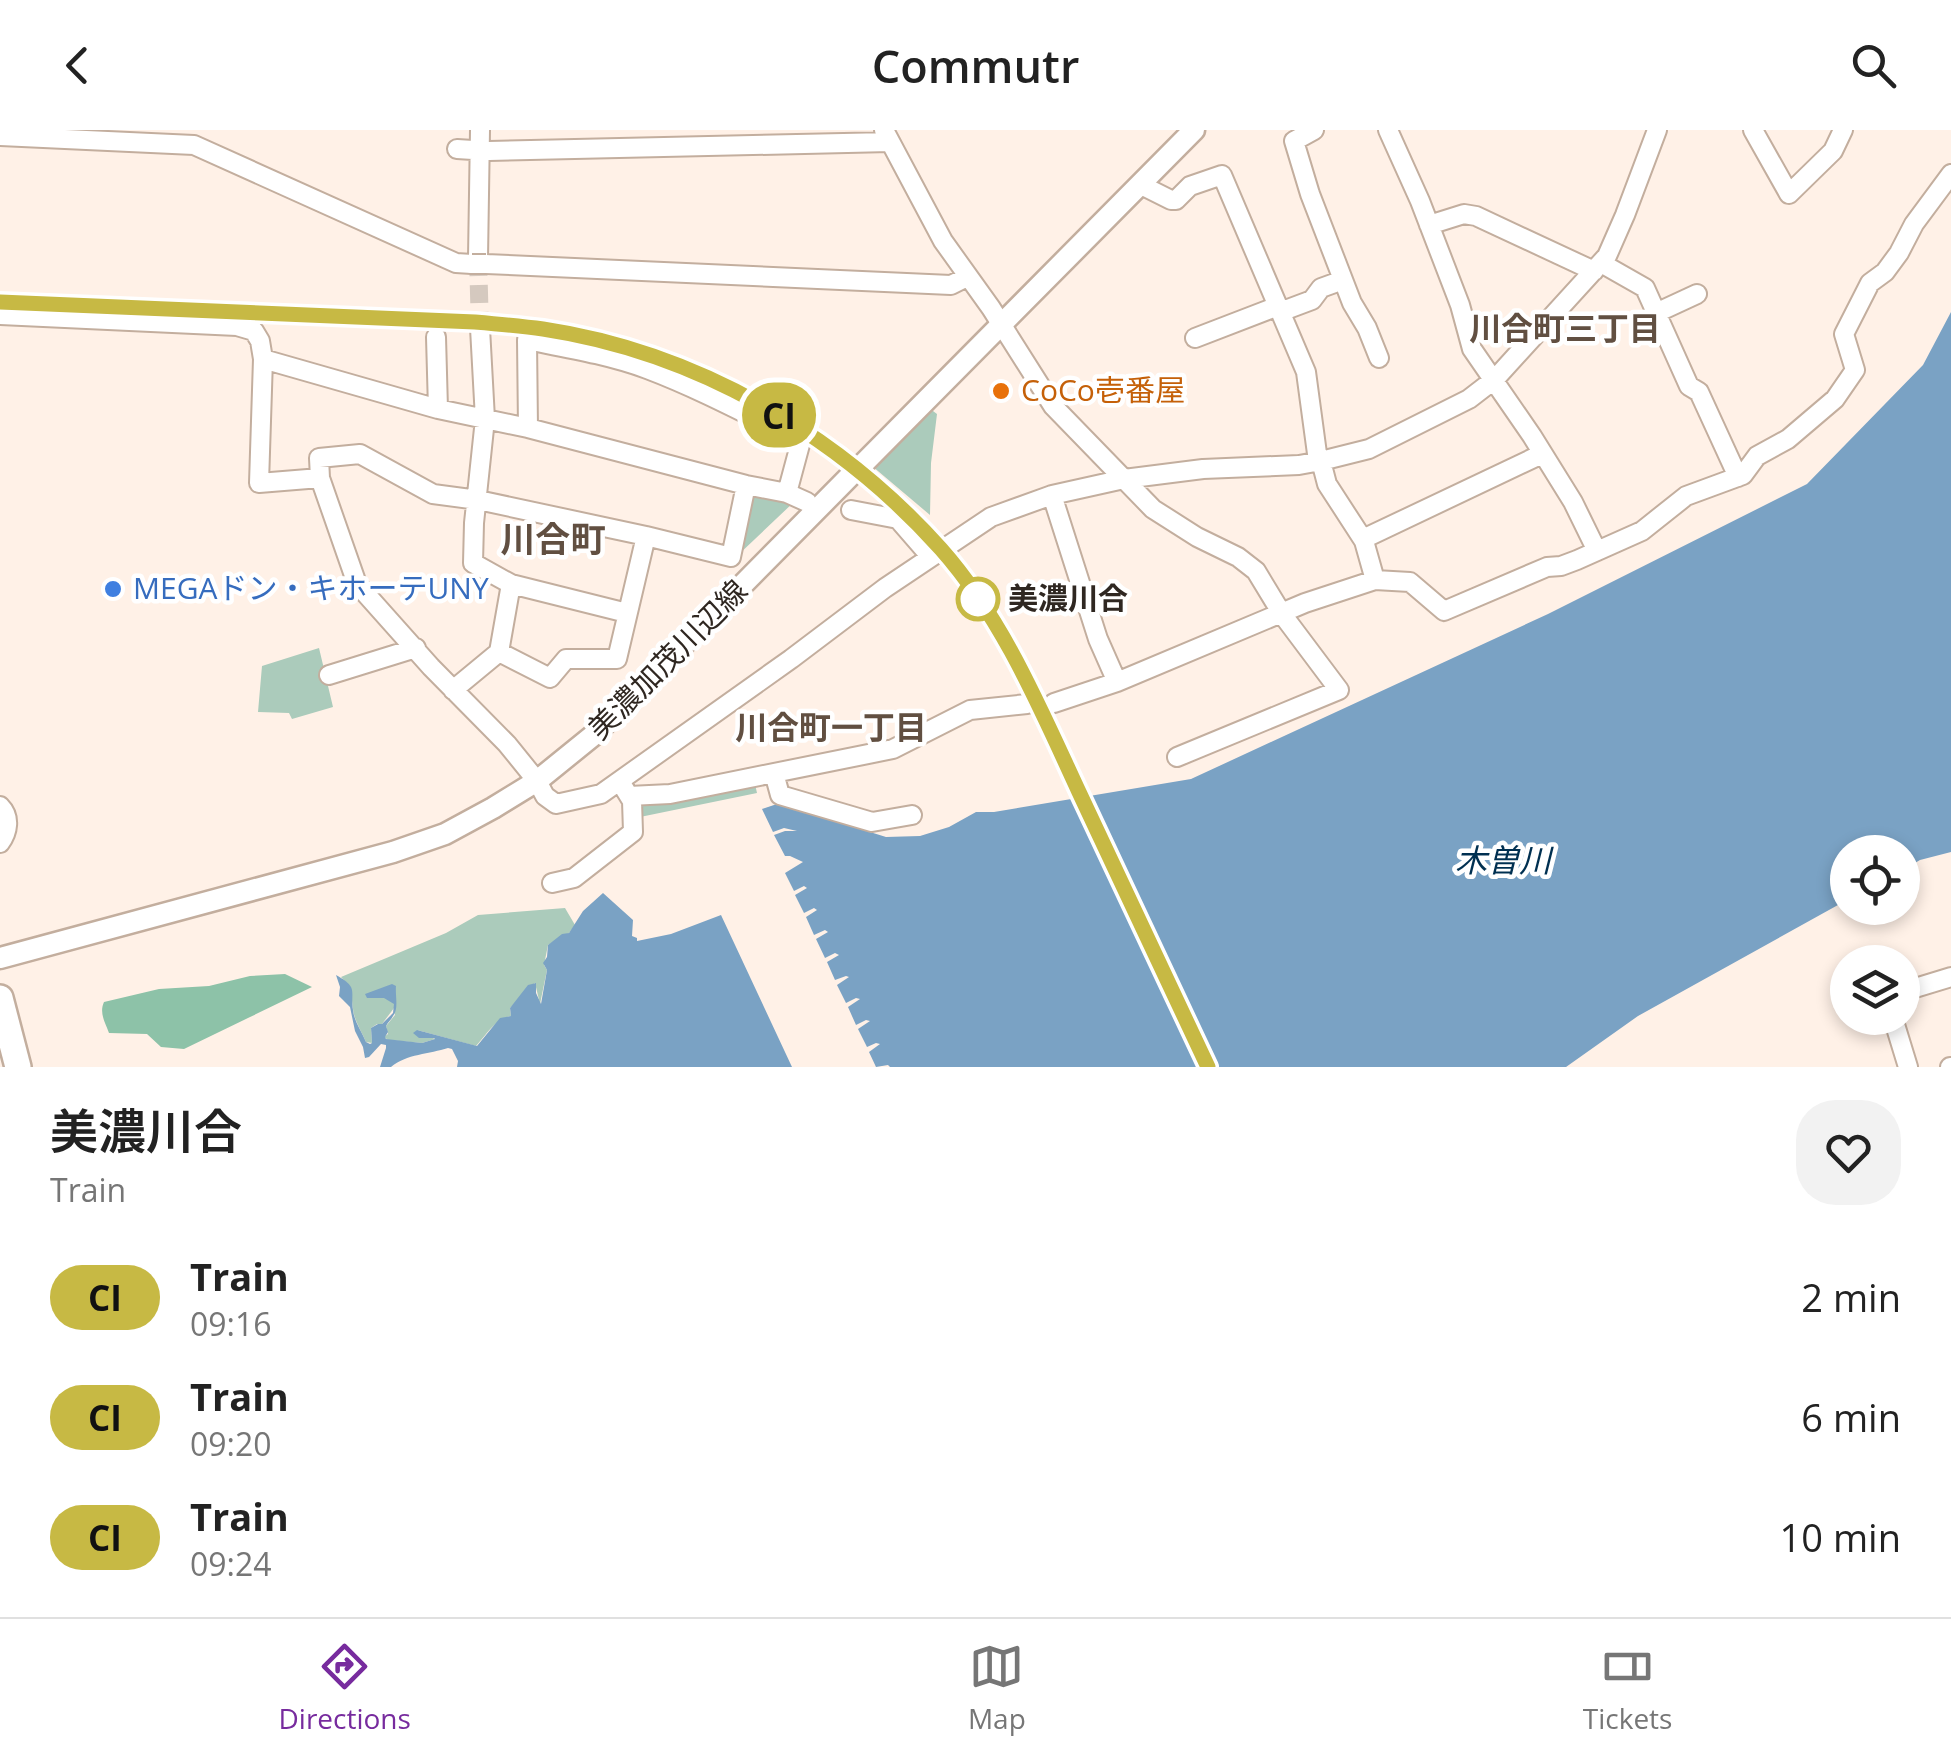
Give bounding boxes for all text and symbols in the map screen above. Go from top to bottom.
text: Commutr [872,35,1079,96]
icon: back [50,38,105,93]
icon: search [1846,38,1901,93]
district label: 川合町三丁目 [1469,306,1661,349]
place label: CoCo壱番屋 [1021,369,1185,410]
marker: CoCo壱番屋 [990,380,1012,402]
line badge: CI [734,382,824,448]
text: CI [762,392,796,439]
district label: 川合町 [500,515,606,562]
place label: MEGAドン・キホーテUNY [133,567,489,608]
street label: 美濃加茂川辺線 [578,570,756,748]
place label: 美濃川合 [1008,577,1128,618]
marker: MEGAドン・キホーテUNY [102,578,124,600]
marker: 美濃川合 [957,578,999,620]
district label: 川合町一丁目 [735,705,927,748]
map controls [1830,835,1920,1035]
button: locate [1830,835,1920,925]
water label: 木曽川 [1455,838,1554,881]
button: layers [1830,945,1920,1035]
text: 美濃川合 [50,1098,242,1163]
button: heart [1796,1100,1901,1205]
text: Train [50,1168,126,1211]
text: Train [190,1250,289,1302]
text: 2 min [1801,1271,1901,1323]
text: CI [88,1274,122,1321]
text: 09:16 [190,1302,272,1345]
text: Train [190,1370,289,1422]
text: 6 min [1801,1391,1901,1443]
text: CI [88,1394,122,1441]
text: 09:20 [190,1422,272,1465]
text: Train [190,1490,289,1542]
text: 10 min [1780,1511,1901,1563]
text: CI [88,1514,122,1561]
text: 09:24 [190,1542,272,1585]
tab: Directions [279,1639,411,1737]
tab: Map [968,1639,1026,1737]
tab: Tickets [1583,1639,1672,1737]

